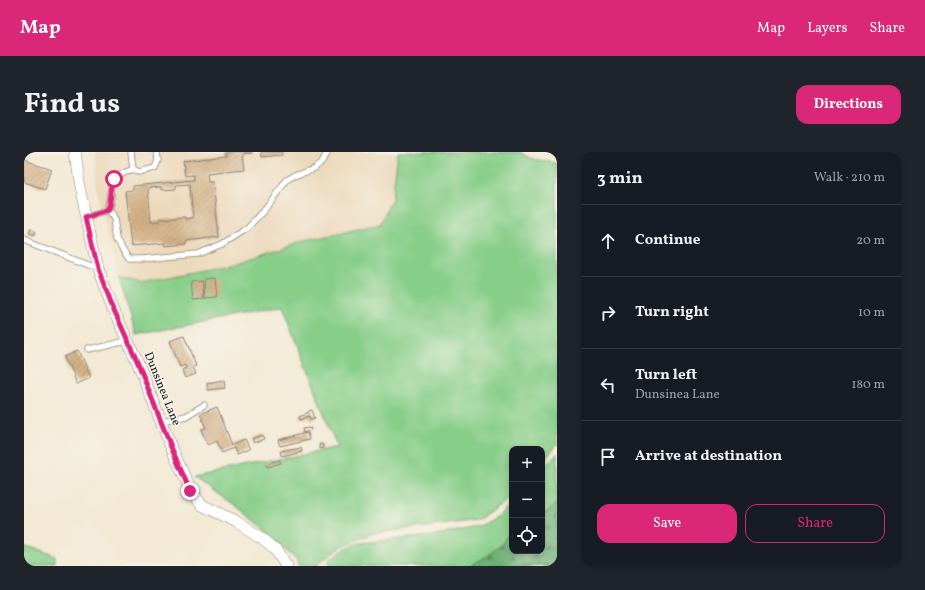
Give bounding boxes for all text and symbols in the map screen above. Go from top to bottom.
text: Map [20,15,61,41]
text: Map [757,19,785,38]
text: Layers [807,19,847,38]
text: Share [869,19,905,38]
text: Find us [24,85,120,124]
button: Directions [796,85,901,124]
text: 3 min [597,167,643,190]
text: Walk · 210 m [814,169,885,187]
route start [105,170,123,188]
icon: ahead [597,230,619,252]
text: Continue [635,230,700,251]
text: 20 m [856,232,885,250]
icon: right [597,302,619,324]
text: Turn right [635,302,709,323]
text: 10 m [858,304,885,322]
street label: Dunsinea Lane [140,350,184,429]
text: Turn left [635,365,697,386]
icon: left [597,374,619,396]
text: 180 m [851,376,885,394]
text: Dunsinea Lane [635,386,720,404]
map controls [509,446,545,554]
button: + [509,446,545,482]
icon: arrive [597,446,619,468]
text: Arrive at destination [635,446,782,467]
route end [181,482,199,500]
button: − [509,482,545,518]
button: Save [597,504,737,543]
button: Share [745,504,885,543]
button: locate [509,518,545,554]

